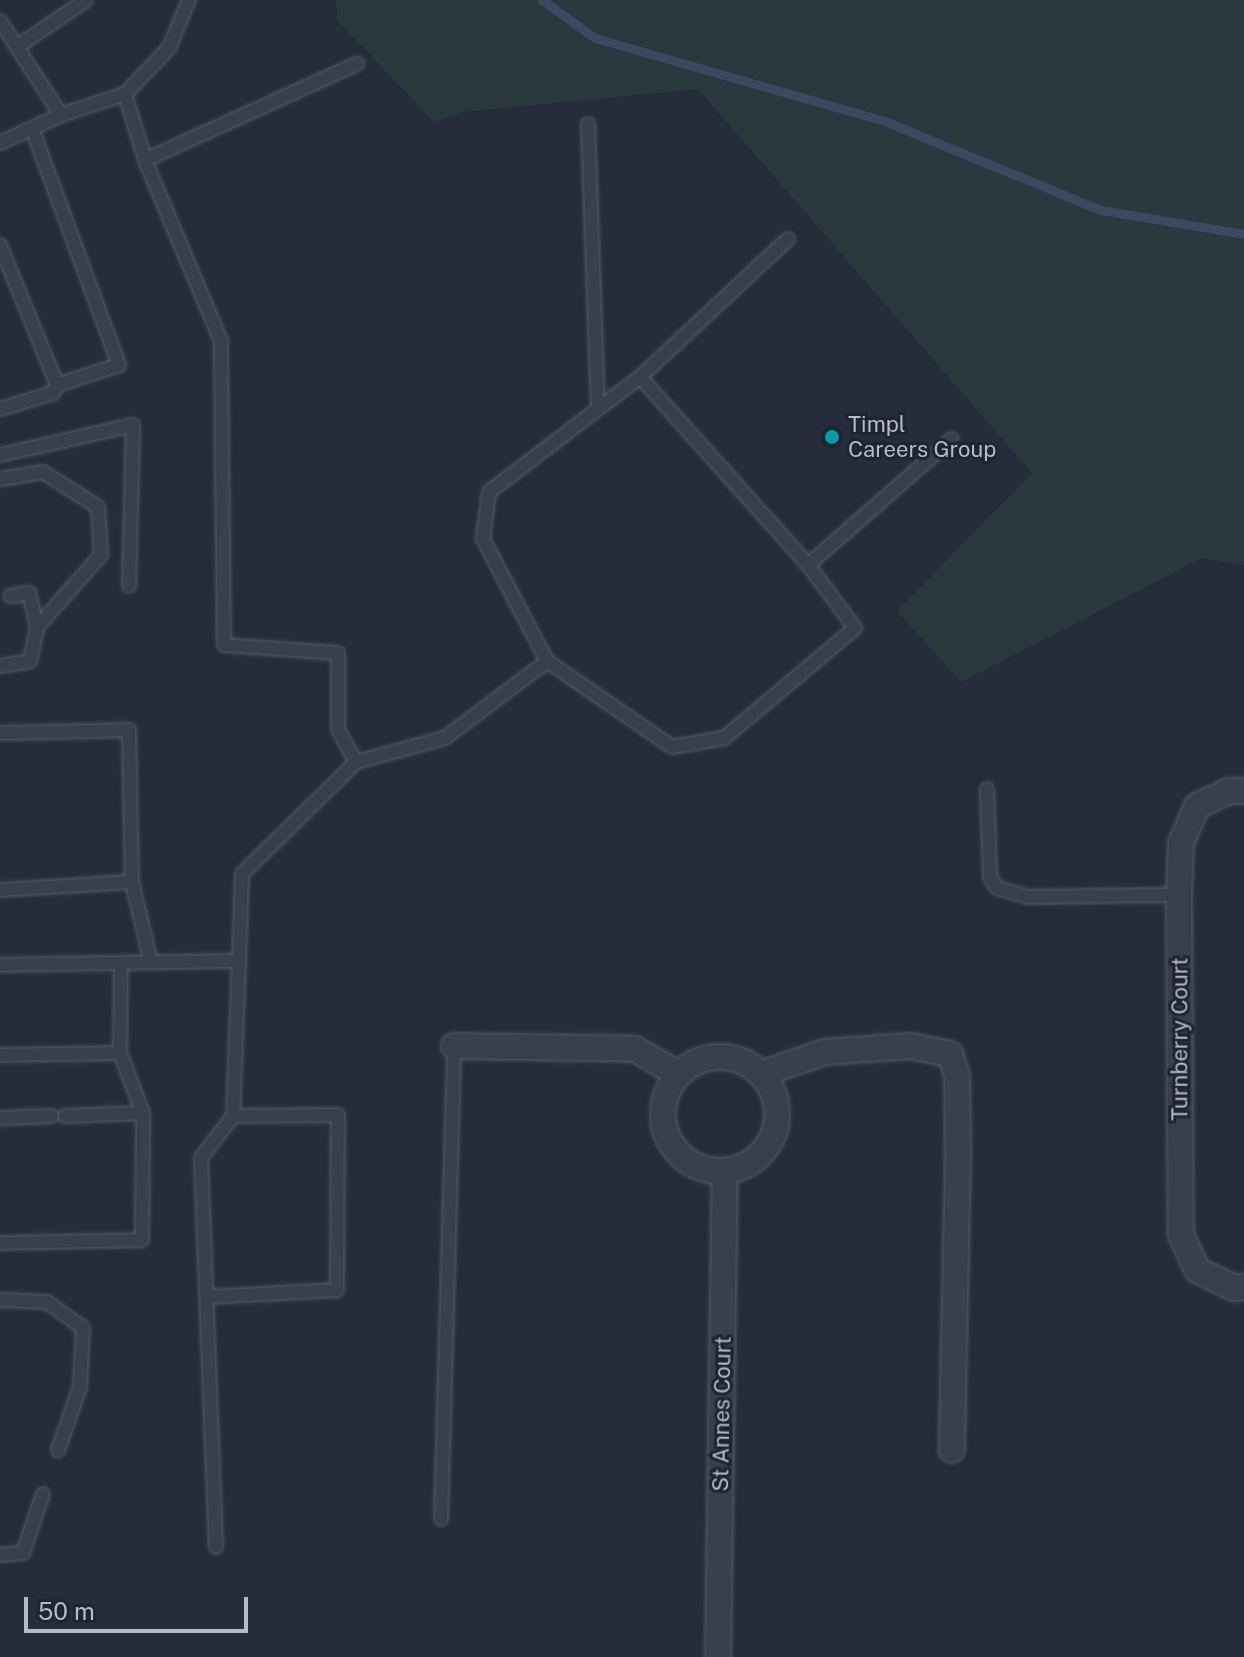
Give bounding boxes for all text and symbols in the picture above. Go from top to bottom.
place label: Timpl Careers Group [848,411,996,462]
marker: Timpl Careers Group [823,428,841,446]
street label: Turnberry Court [1167,957,1193,1121]
street label: St Annes Court [707,1336,737,1492]
scale bar [28,1581,252,1631]
text: 50 m [38,1597,95,1625]

